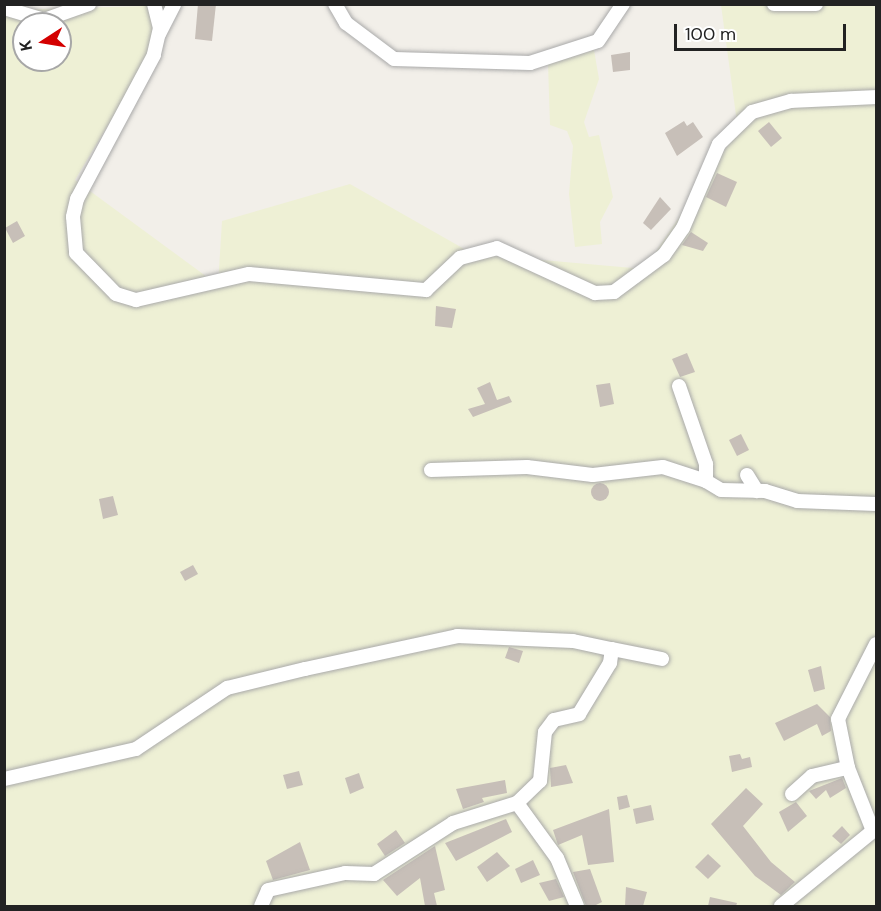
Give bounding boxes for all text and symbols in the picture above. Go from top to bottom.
north arrow [12,12,72,72]
scale bar [677,12,850,50]
text: 100 m [685,22,736,46]
text: K [15,38,37,53]

